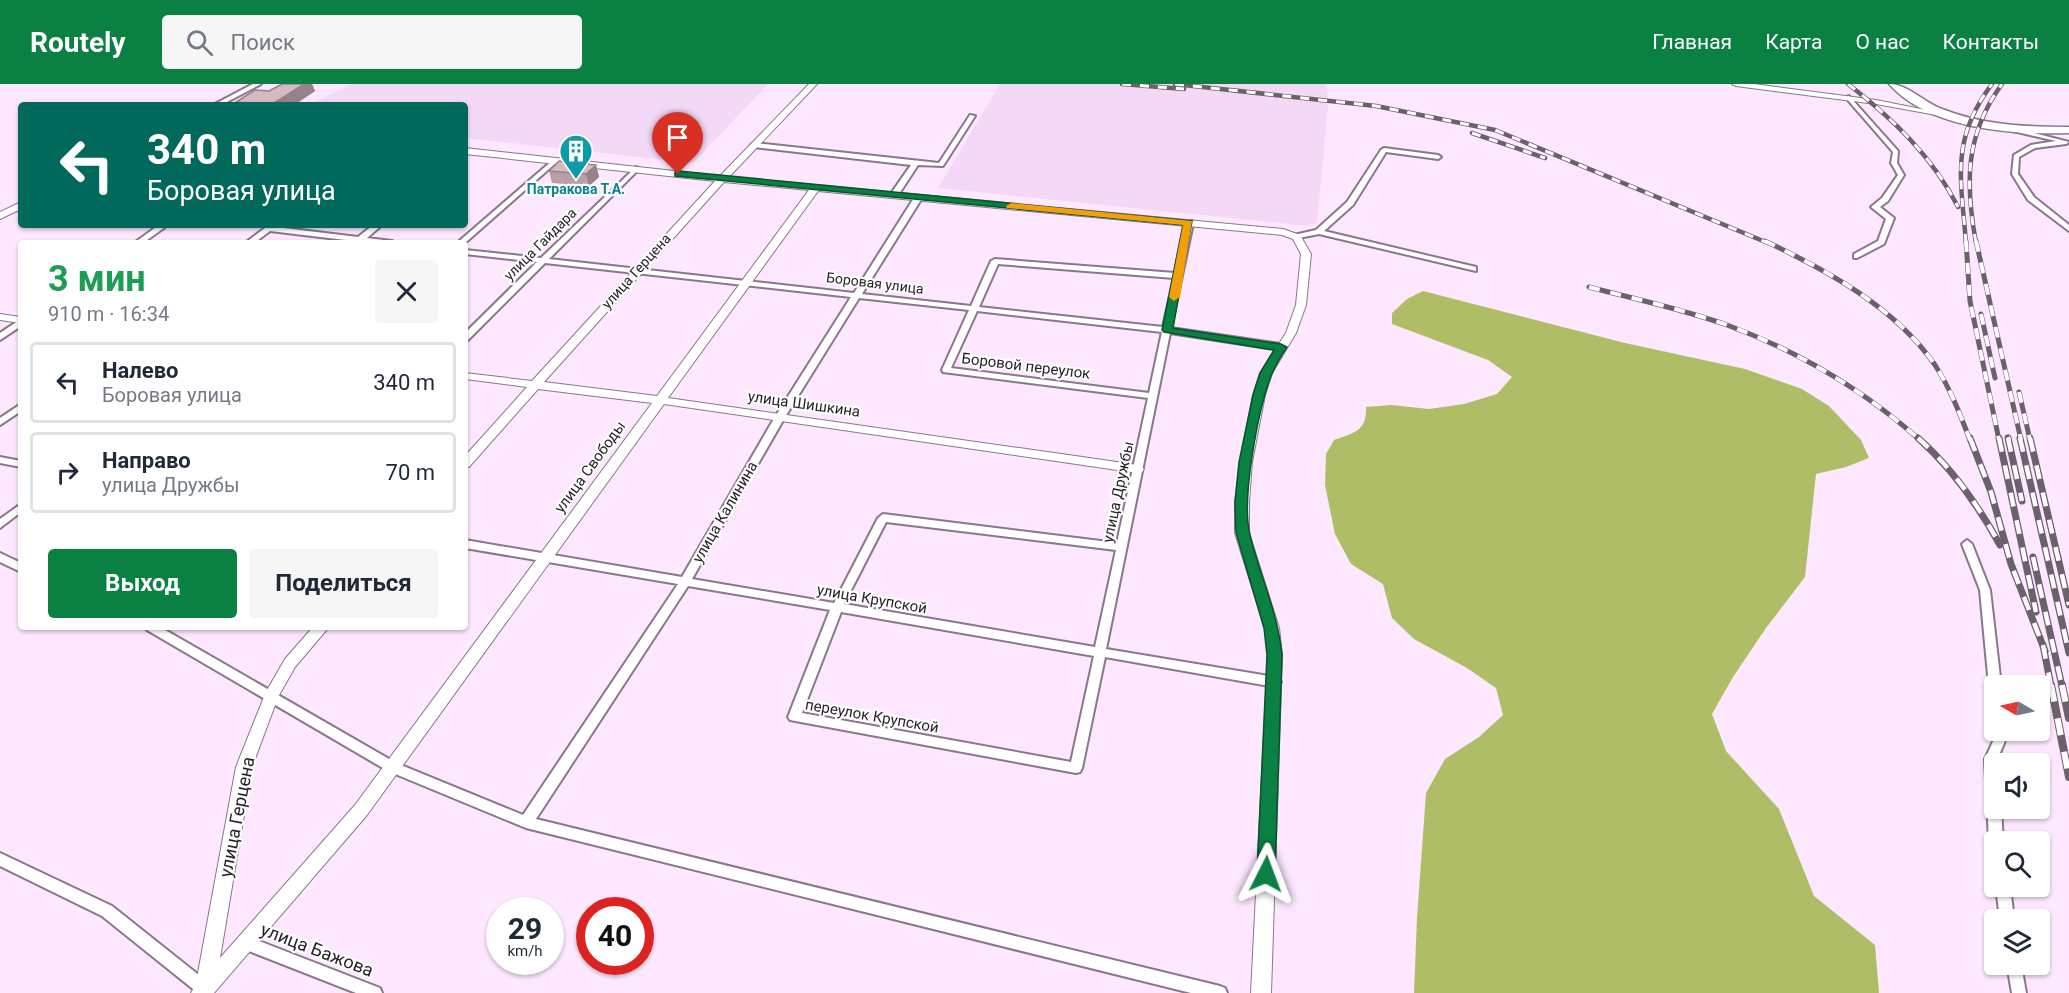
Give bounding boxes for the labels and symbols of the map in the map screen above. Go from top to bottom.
pin [652,112,703,174]
building icon: Патракова Т.А. [558,133,594,180]
place label: Патракова Т.А. [527,181,625,197]
street label: улица Гайдара [501,205,579,283]
street label: улица Герцена [598,230,674,312]
street label: Боровая улица [825,269,925,297]
street label: Боровой переулок [961,349,1091,383]
street label: улица Шишкина [747,387,861,421]
street label: улица Свободы [551,418,629,516]
street label: улица Дружбы [1098,440,1138,544]
street label: улица Калинина [689,458,761,566]
street label: улица Крупской [816,580,928,618]
north arrow [1984,675,2050,741]
street label: переулок Крупской [804,695,940,737]
street label: улица Герцена [215,755,258,879]
position arrow [1234,842,1298,906]
speed limit sign: 40 [576,897,654,975]
street label: улица Бажова [258,918,376,981]

